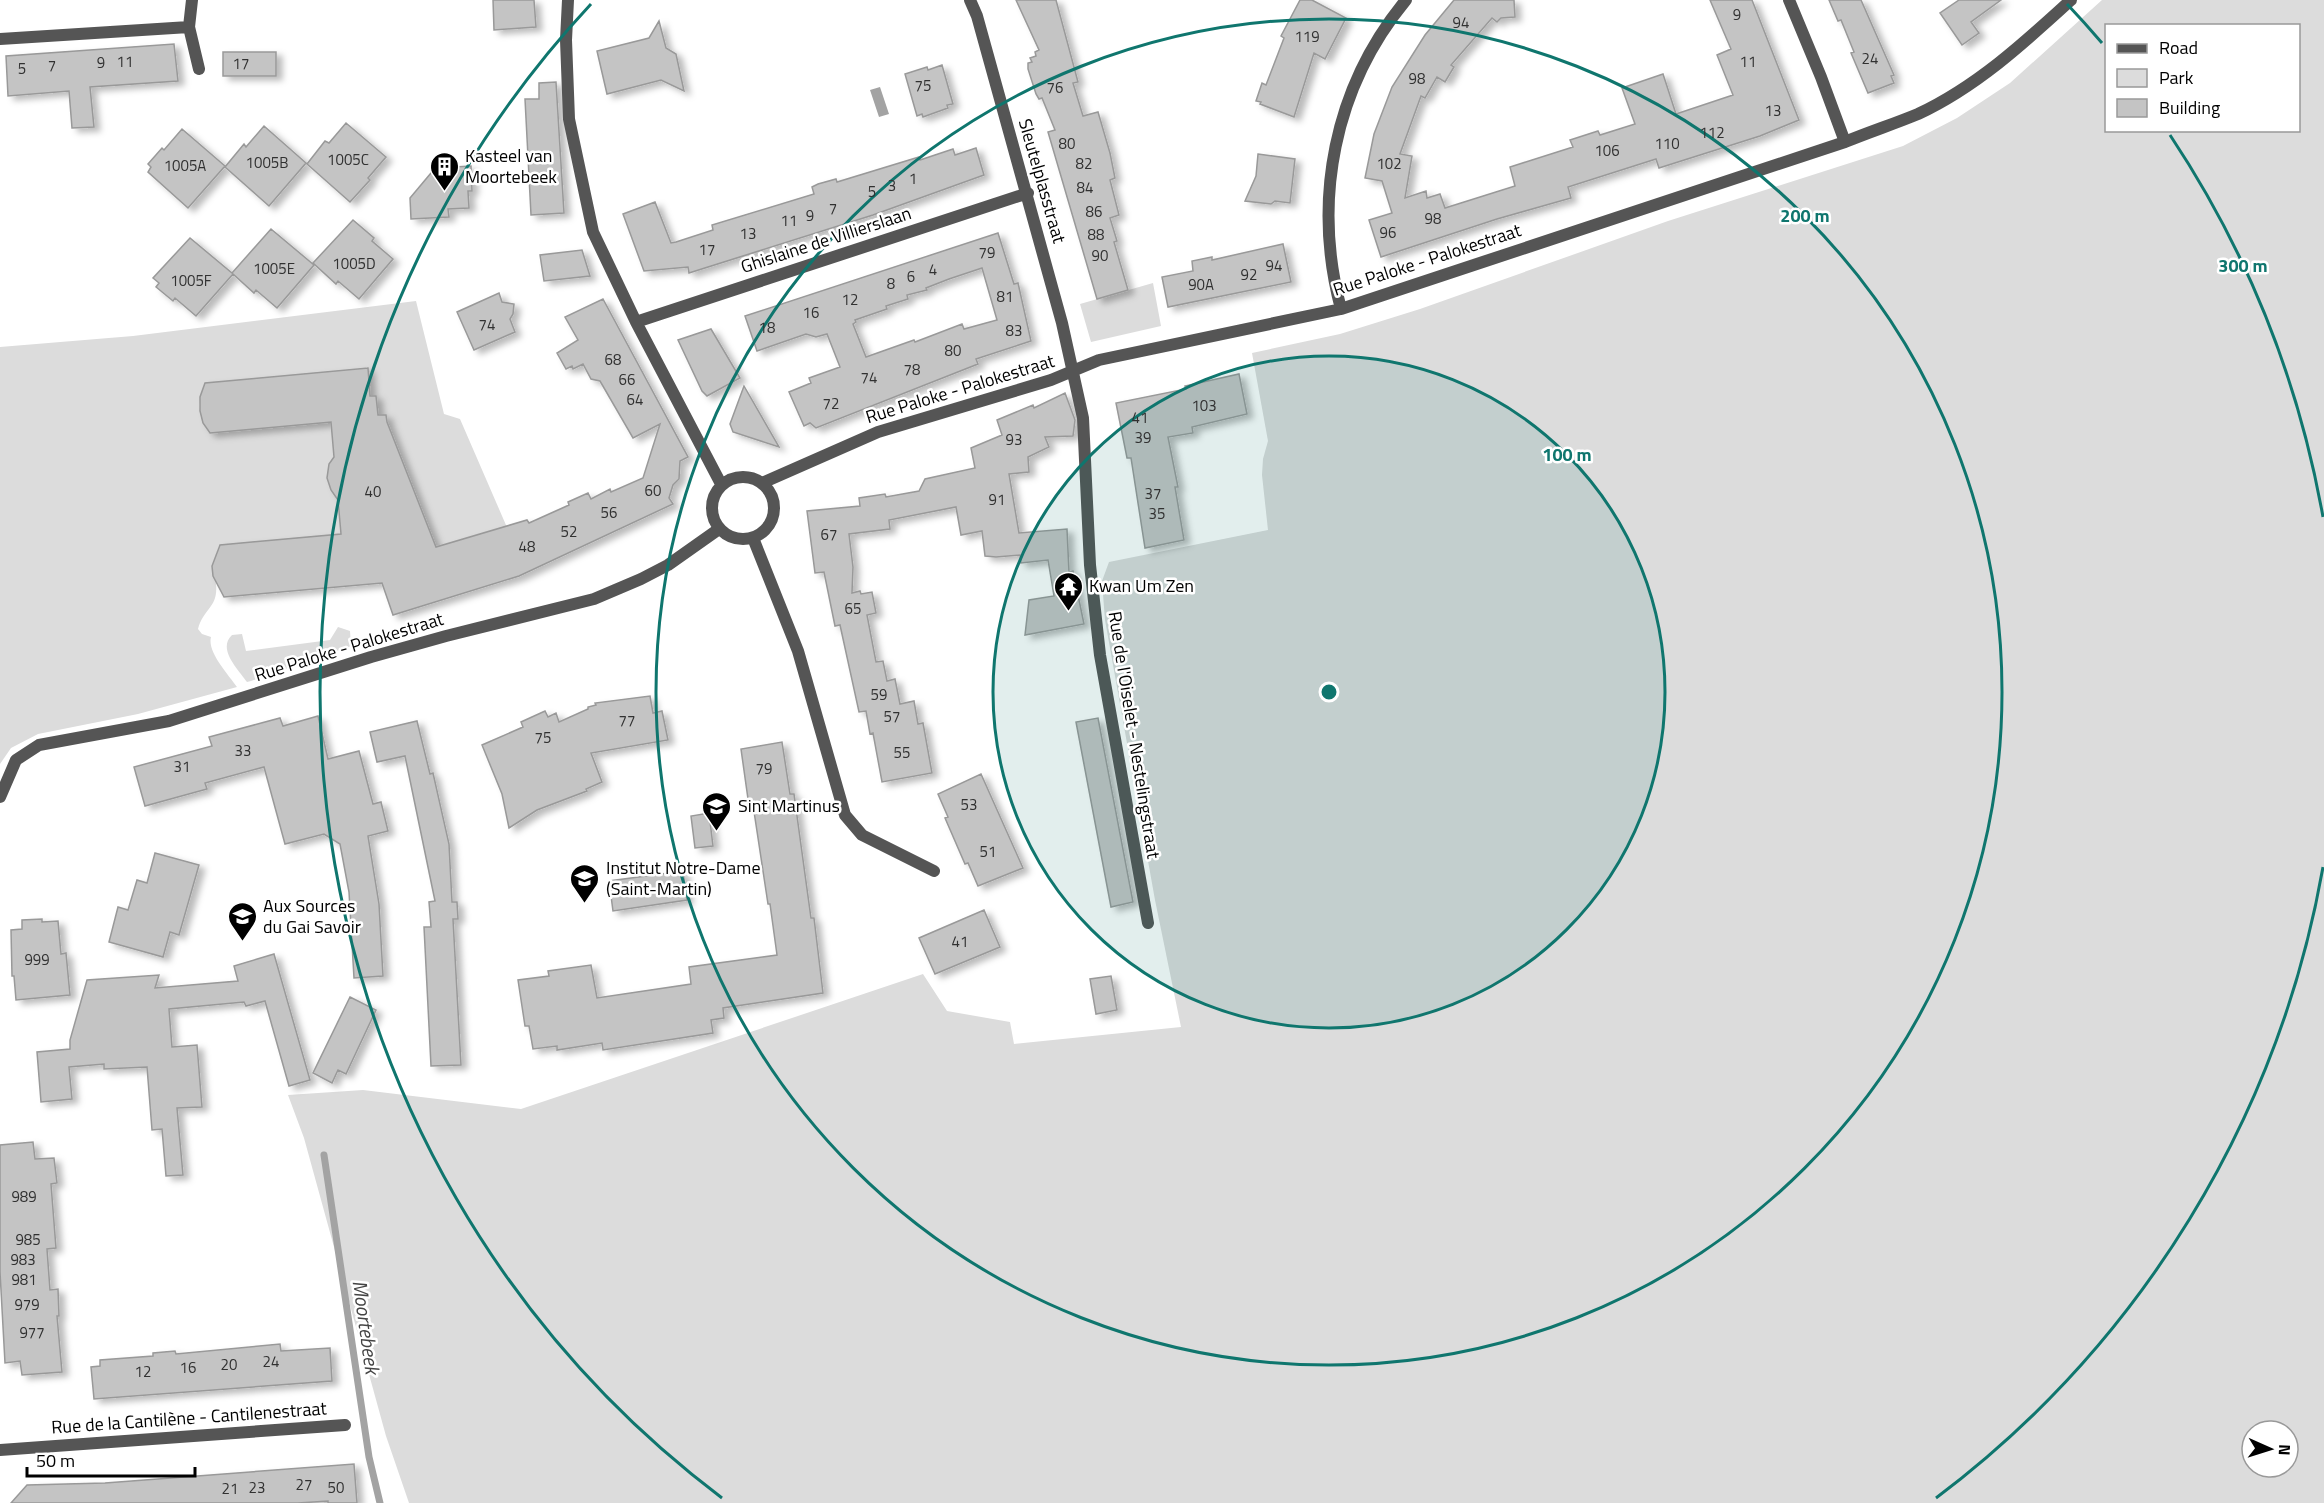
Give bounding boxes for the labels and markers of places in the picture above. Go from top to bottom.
place label: Kasteel van Moortebeek [465,142,557,190]
building icon: Kasteel van Moortebeek [428,150,460,192]
temple icon: Kwan Um Zen [1052,570,1084,612]
place label: Kwan Um Zen [1089,572,1194,599]
centre of rings [1319,682,1339,702]
school or university icon: Sint Martinus [701,790,733,832]
place label: Sint Martinus [738,792,840,819]
place label: Institut Notre-Dame (Saint-Martin) [606,854,761,902]
school or university icon: Institut Notre-Dame (Saint-Martin) [569,862,601,904]
place label: Aux Sources du Gai Savoir [263,892,361,940]
school or university icon: Aux Sources du Gai Savoir [226,900,258,942]

